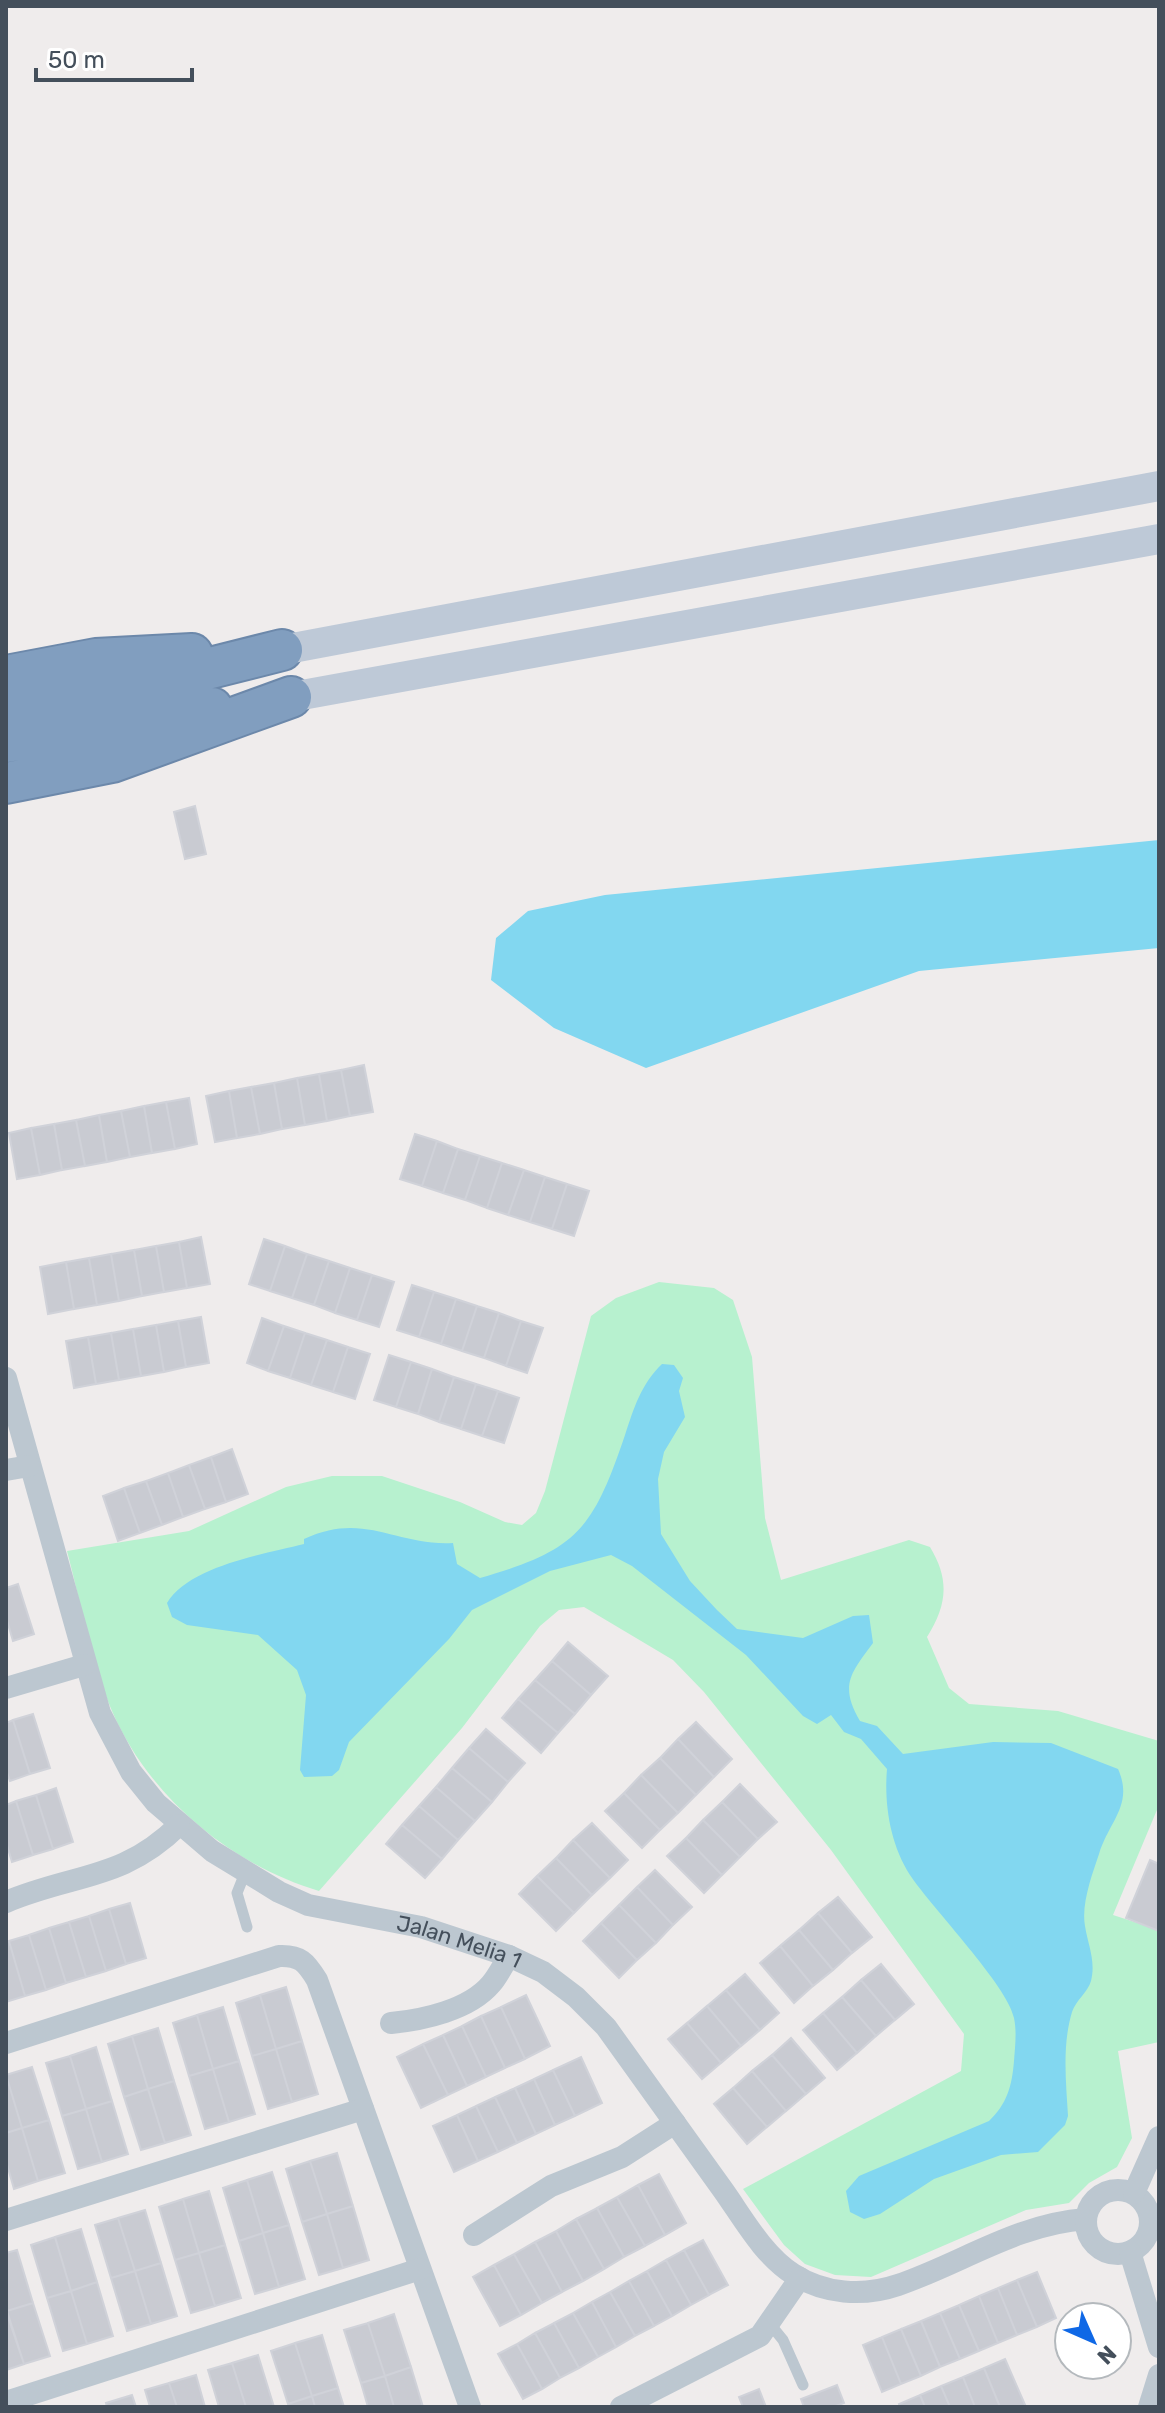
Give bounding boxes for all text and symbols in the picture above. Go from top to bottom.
scale bar [36,32,192,82]
text: 50 m [48,46,105,74]
street label: Jalan Melia 1 [394,1909,526,1974]
north arrow [1053,2301,1133,2381]
text: N [1092,2340,1122,2370]

